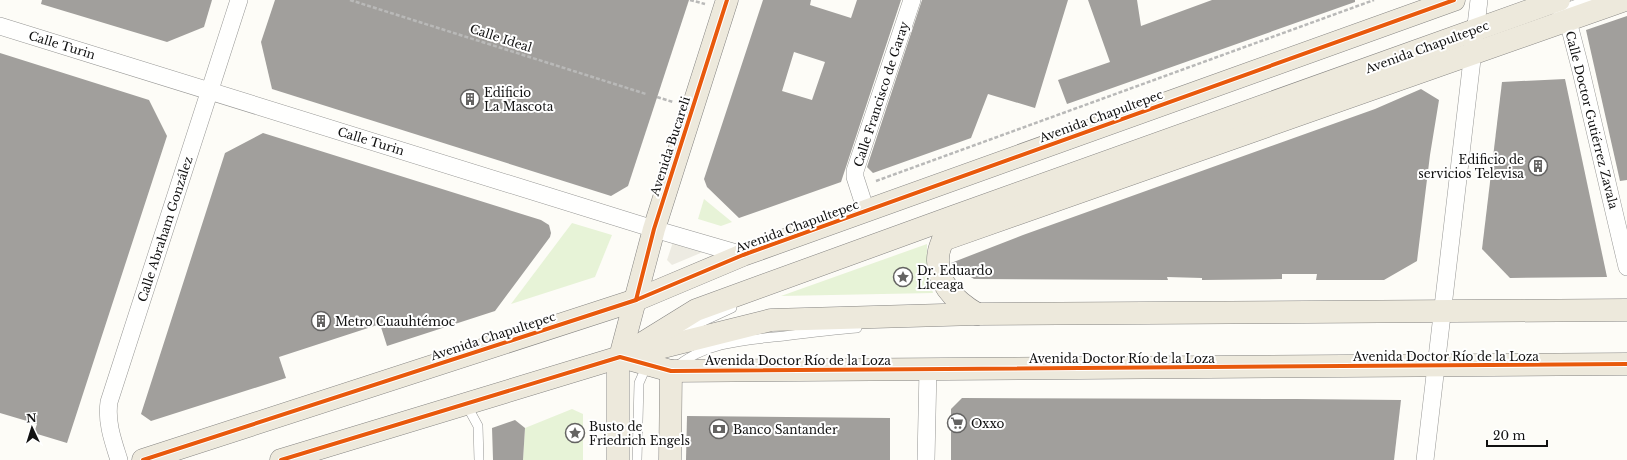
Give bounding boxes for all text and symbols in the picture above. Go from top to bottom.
street label: Avenida Chapultepec [1362,17,1491,77]
street label: Calle Francisco de Garay [850,19,912,169]
street label: Calle Ideal [468,21,534,55]
street label: Calle Turin [27,28,97,62]
street label: Calle Doctor Gutiérrez Zavala [1563,29,1621,211]
place label: Edificio La Mascota [484,85,554,114]
street label: Avenida Chapultepec [1036,86,1165,146]
building icon: Edificio La Mascota [459,88,481,110]
street label: Avenida Bucareli [647,94,693,199]
street label: Calle Turin [336,124,406,158]
place label: Edificio de servicios Televisa [1418,152,1524,181]
street label: Calle Abraham González [134,154,196,304]
building icon: Edificio de servicios Televisa [1527,155,1549,177]
street label: Avenida Chapultepec [732,196,861,256]
place label: Dr. Eduardo Liceaga [917,263,993,292]
place icon: Dr. Eduardo Liceaga [892,266,914,288]
street label: Avenida Chapultepec [428,309,558,364]
building icon: Metro Cuauhtémoc [310,310,332,332]
place label: Metro Cuauhtémoc [335,314,456,329]
street label: Avenida Doctor Río de la Loza [1352,349,1539,364]
street label: Avenida Doctor Río de la Loza [1028,351,1215,366]
street label: Avenida Doctor Río de la Loza [704,353,891,368]
north arrow [12,408,52,448]
text: N [26,411,38,425]
supermarket icon: Oxxo [946,412,968,434]
place label: Oxxo [971,416,1004,431]
bank icon: Banco Santander [708,418,730,440]
place label: Busto de Friedrich Engels [589,419,690,448]
place icon: Busto de Friedrich Engels [564,422,586,444]
place label: Banco Santander [733,422,838,437]
scale bar [1487,422,1547,448]
text: 20 m [1493,428,1525,443]

